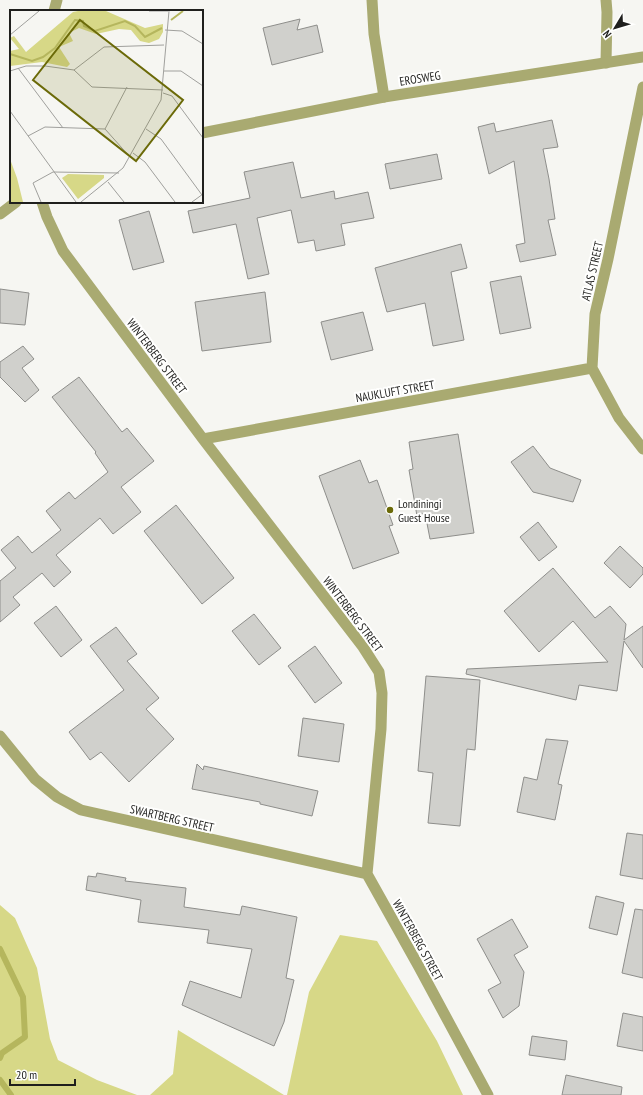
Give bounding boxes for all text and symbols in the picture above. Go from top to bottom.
north arrow [595,8,635,48]
inset map [10,10,203,203]
text: N [600,27,614,41]
street label: EROSWEG [398,67,442,89]
street label: ATLAS STREET [578,239,606,302]
street label: WINTERBERG STREET [124,315,191,397]
street label: NAUKLUFT STREET [354,377,436,405]
place label: Londiningi Guest House [398,496,450,525]
marker: Londiningi Guest House [385,505,395,515]
street label: WINTERBERG STREET [320,573,387,655]
street label: SWARTBERG STREET [129,801,216,835]
street label: WINTERBERG STREET [390,897,447,984]
scale bar [10,1061,75,1087]
text: 20 m [16,1067,37,1082]

